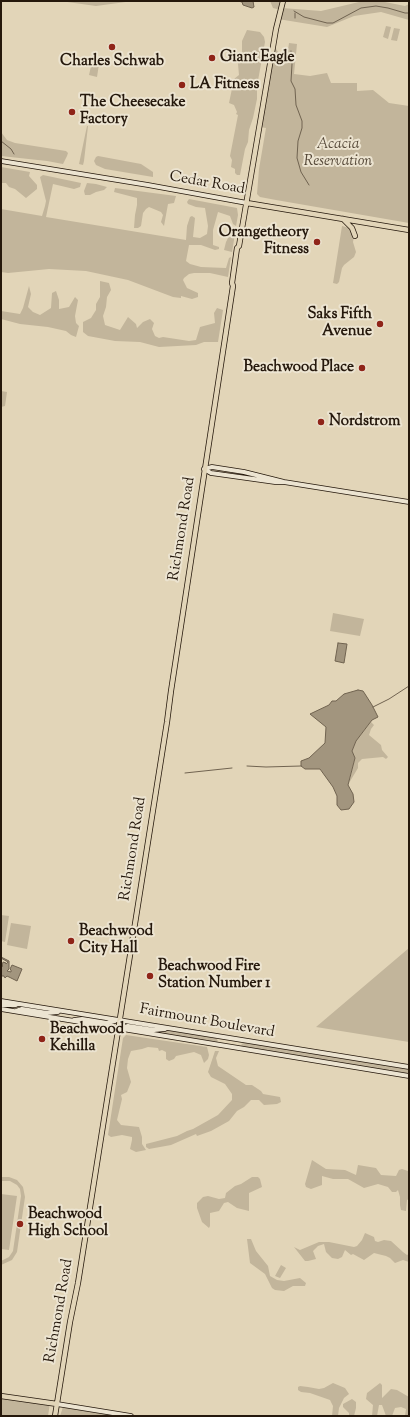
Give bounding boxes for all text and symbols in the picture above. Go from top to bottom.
marker: Charles Schwab [107,42,117,52]
place label: Giant Eagle [220,49,295,67]
place label: Charles Schwab [60,53,164,71]
marker: Giant Eagle [207,53,217,63]
place label: LA Fitness [190,76,259,94]
marker: LA Fitness [177,80,187,90]
place label: The Cheesecake Factory [80,94,186,129]
marker: The Cheesecake Factory [67,107,77,117]
park label: Acacia Reservation [304,136,372,171]
street label: Cedar Road [168,169,246,199]
place label: Orangetheory Fitness [219,224,309,259]
marker: Orangetheory Fitness [312,237,322,247]
place label: Saks Fifth Avenue [307,306,372,341]
marker: Saks Fifth Avenue [375,319,385,329]
place label: Beachwood Place [244,359,354,377]
marker: Beachwood Place [357,363,367,373]
place label: Nordstrom [329,413,400,431]
marker: Nordstrom [316,417,326,427]
street label: Richmond Road [166,476,200,582]
street label: Richmond Road [117,796,151,902]
place label: Beachwood City Hall [79,923,153,958]
marker: Beachwood City Hall [66,936,76,946]
place label: Beachwood Fire Station Number 1 [158,958,270,993]
marker: Beachwood Fire Station Number 1 [145,971,155,981]
street label: Fairmount Boulevard [138,1001,276,1043]
place label: Beachwood Kehilla [50,1021,124,1056]
marker: Beachwood Kehilla [37,1034,47,1044]
place label: Beachwood High School [28,1206,108,1241]
marker: Beachwood High School [15,1219,25,1229]
street label: Richmond Road [42,1258,78,1364]

